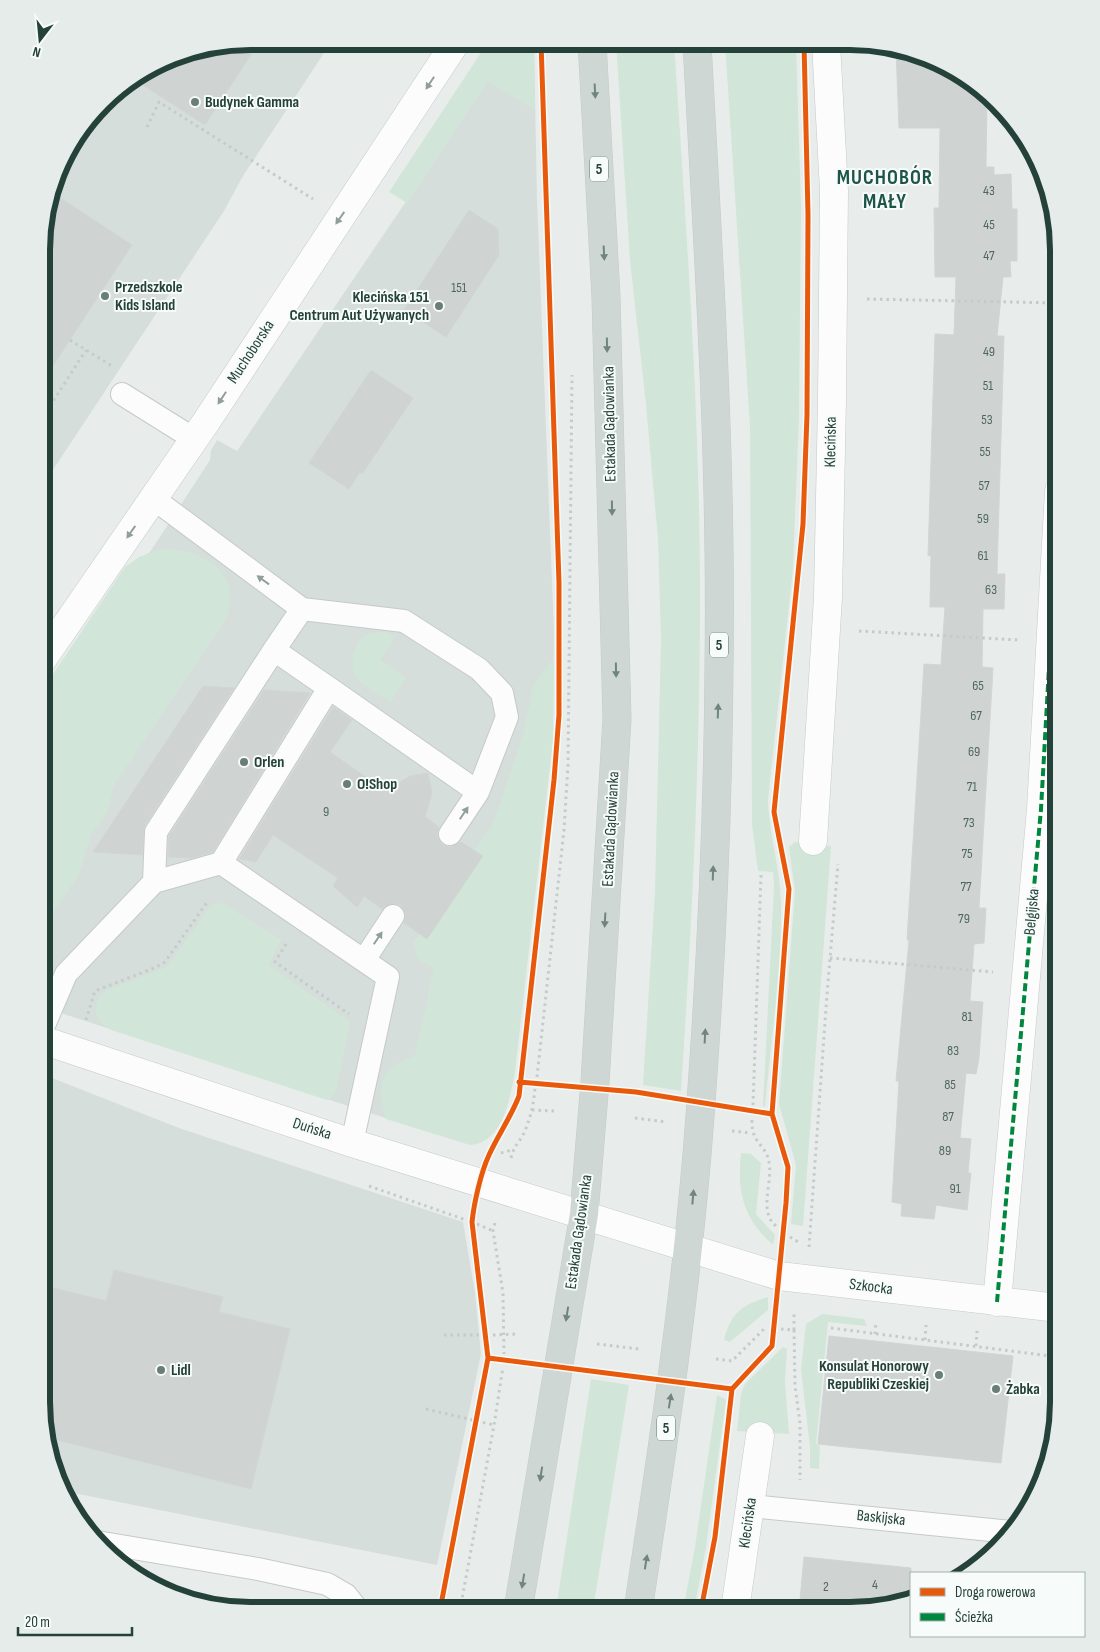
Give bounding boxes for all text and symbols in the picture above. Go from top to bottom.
north arrow [15,15,65,65]
text: N [31,43,42,61]
one-way arrow [425,76,434,89]
one-way arrow [591,83,599,99]
place label: Budynek Gamma [205,93,299,112]
marker: Budynek Gamma [189,96,201,108]
road number: 5 [590,156,608,182]
district label: MUCHOBÓR MAŁY [837,165,933,214]
house number: 43 [983,182,995,199]
one-way arrow [335,211,344,225]
house number: 45 [983,216,995,233]
one-way arrow [600,245,608,261]
house number: 47 [983,247,995,264]
place label: Przedszkole Kids Island [115,278,183,315]
house number: 151 [451,279,467,296]
place label: Klecińska 151 Centrum Aut Używanych [289,288,430,325]
marker: Przedszkole Kids Island [99,290,111,302]
marker: Klecińska 151 Centrum Aut Używanych [433,300,445,312]
street label: Muchoborska [223,317,279,387]
one-way arrow [604,338,612,354]
house number: 49 [983,343,995,360]
street label: Estakada Gądowianka [599,366,621,482]
house number: 51 [983,377,993,394]
one-way arrow [217,391,226,404]
house number: 53 [981,411,993,428]
street label: Klecińska [821,416,841,468]
house number: 55 [979,443,991,460]
house number: 57 [978,477,990,494]
one-way arrow [608,500,616,516]
house number: 59 [977,510,989,527]
one-way arrow [126,526,136,539]
house number: 61 [977,547,989,564]
one-way arrow [257,574,270,585]
house number: 63 [985,581,997,598]
road number: 5 [710,632,728,658]
one-way arrow [612,663,620,679]
house number: 65 [972,677,984,694]
one-way arrow [714,703,722,719]
house number: 67 [970,707,982,724]
house number: 69 [968,743,980,760]
place label: Orlen [254,753,284,772]
marker: Orlen [238,756,250,768]
street label: Estakada Gądowianka [598,771,624,887]
place label: O!Shop [357,775,397,794]
marker: O!Shop [341,778,353,790]
house number: 71 [967,778,977,795]
house number: 9 [323,803,329,820]
one-way arrow [459,806,469,820]
house number: 73 [963,814,975,831]
house number: 75 [961,845,973,862]
one-way arrow [709,865,717,881]
house number: 77 [960,878,972,895]
street label: Belgijska [1020,888,1044,936]
house number: 79 [958,910,970,927]
one-way arrow [601,912,609,928]
one-way arrow [373,931,383,945]
house number: 81 [961,1008,973,1025]
one-way arrow [701,1027,709,1043]
house number: 83 [947,1042,959,1059]
house number: 85 [944,1076,956,1093]
house number: 87 [942,1108,954,1125]
street label: Duńska [290,1114,334,1144]
house number: 89 [939,1142,951,1159]
street label: Estakada Gądowianka [562,1173,596,1291]
house number: 91 [949,1180,961,1197]
one-way arrow [689,1189,697,1205]
street label: Szkocka [848,1275,894,1299]
one-way arrow [563,1306,571,1322]
place label: Konsulat Honorowy Republiki Czeskiej [819,1357,929,1394]
place label: Lidl [171,1361,191,1380]
marker: Lidl [155,1364,167,1376]
marker: Konsulat Honorowy Republiki Czeskiej [933,1369,945,1381]
place label: Żabka [1006,1380,1040,1399]
marker: Żabka [990,1383,1002,1395]
one-way arrow [666,1393,674,1409]
road number: 5 [657,1416,675,1440]
one-way arrow [536,1467,544,1483]
street label: Klecińska [735,1496,761,1550]
street label: Baskijska [856,1506,906,1530]
one-way arrow [642,1554,650,1570]
legend [910,1572,1085,1637]
one-way arrow [519,1573,527,1589]
house number: 4 [872,1576,878,1593]
house number: 2 [823,1578,829,1595]
text: Droga rowerowa [955,1583,1036,1602]
scale bar [18,1604,131,1636]
text: Ścieżka [955,1608,993,1627]
text: 20 m [25,1613,50,1632]

